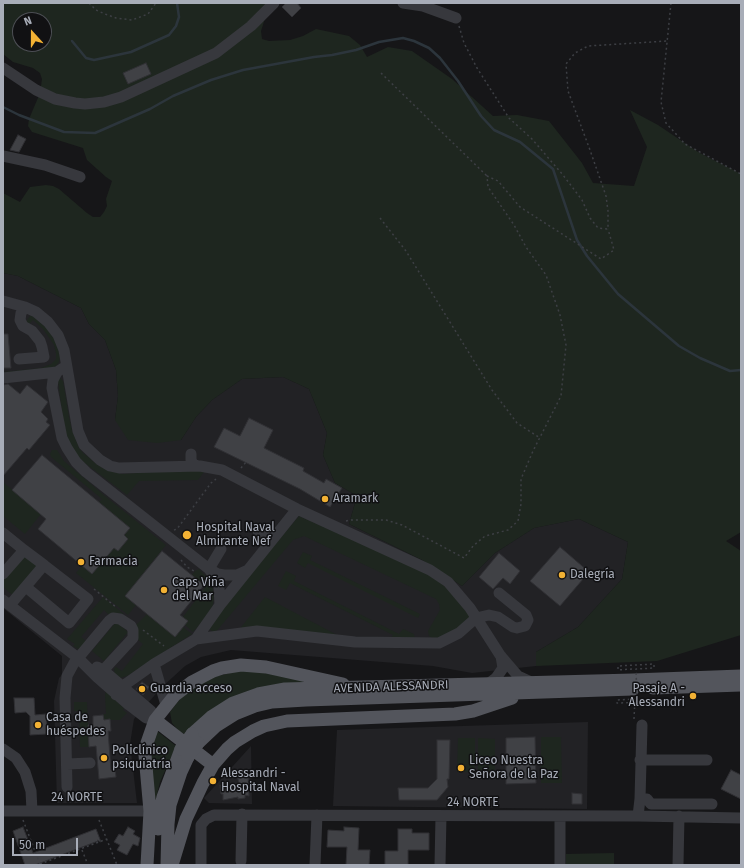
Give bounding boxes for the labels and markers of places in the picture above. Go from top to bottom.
place label: Aramark [333,492,378,506]
marker: Aramark [320,494,330,504]
place label: Hospital Naval Almirante Nef [196,521,275,549]
marker: Hospital Naval Almirante Nef [181,529,193,541]
place label: Farmacia [89,555,138,569]
marker: Farmacia [76,557,86,567]
place label: Dalegría [570,568,615,582]
marker: Dalegría [557,570,567,580]
place label: Caps Viña del Mar [172,576,225,604]
marker: Caps Viña del Mar [159,585,169,595]
place label: Guardia acceso [150,682,232,696]
place label: Pasaje A - Alessandri [628,682,685,710]
marker: Guardia acceso [137,684,147,694]
marker: Pasaje A - Alessandri [688,691,698,701]
place label: Casa de huéspedes [46,711,105,739]
marker: Casa de huéspedes [33,720,43,730]
place label: Policlínico psiquiatría [112,744,171,772]
marker: Policlínico psiquiatría [99,753,109,763]
place label: Liceo Nuestra Señora de la Paz [469,754,558,782]
marker: Liceo Nuestra Señora de la Paz [456,763,466,773]
place label: Alessandri - Hospital Naval [221,767,300,795]
marker: Alessandri - Hospital Naval [208,776,218,786]

